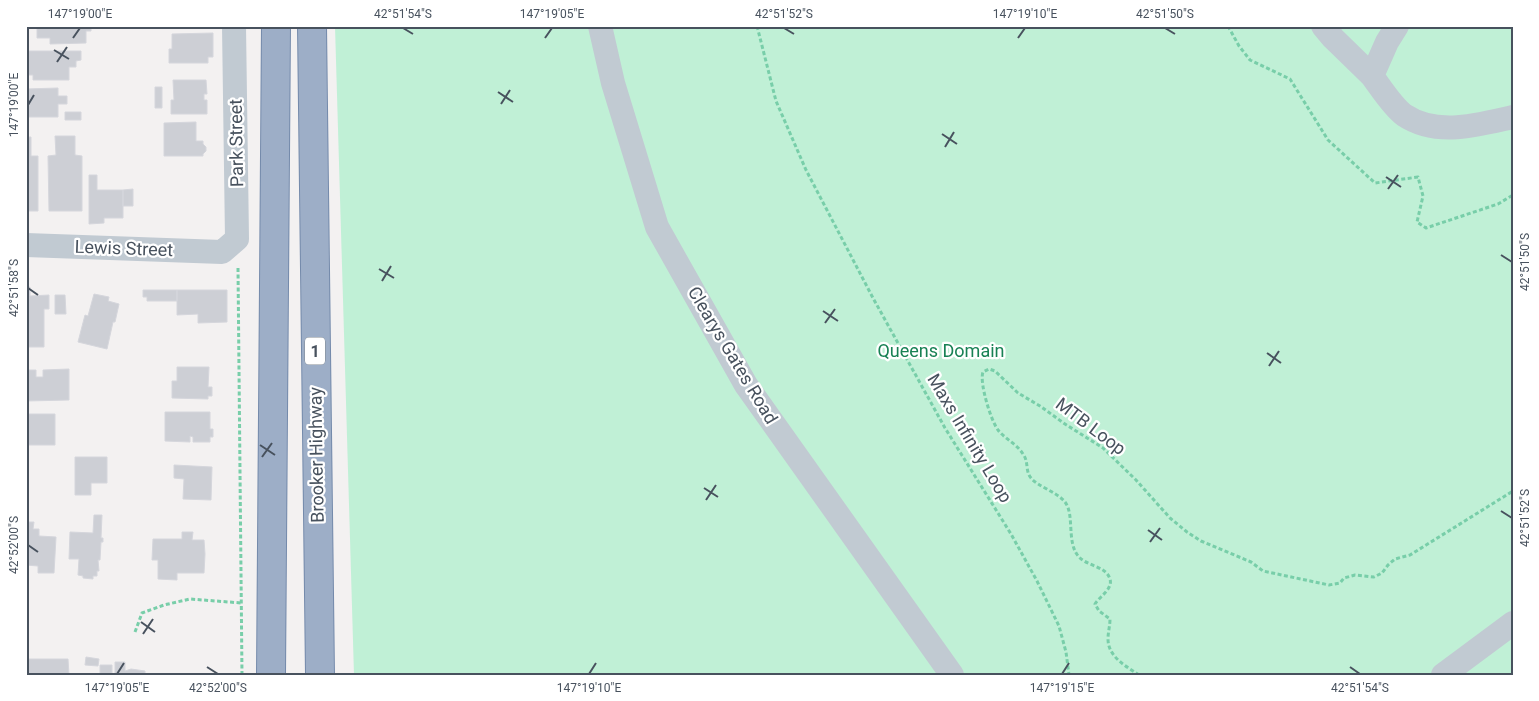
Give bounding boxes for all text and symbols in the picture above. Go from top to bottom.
text: 147°19'00"E [48,7,112,21]
text: 42°51'54"S [374,7,432,21]
text: 147°19'05"E [520,7,584,21]
text: 42°51'52"S [755,7,813,21]
text: 147°19'10"E [993,7,1057,21]
text: 42°51'50"S [1136,7,1194,21]
text: 147°19'00"E [7,73,21,137]
street label: Park Street [225,99,247,187]
text: 42°51'50"S [1518,233,1532,291]
street label: Lewis Street [74,236,174,260]
text: 42°51'58"S [7,259,21,317]
street label: Clearys Gates Road [684,283,782,427]
road number: 1 [305,338,325,364]
park label: Queens Domain [877,340,1005,361]
street label: Maxs Infinity Loop [923,370,1017,506]
street label: Brooker Highway [304,387,328,523]
street label: MTB Loop [1052,393,1130,459]
text: 42°51'52"S [1518,489,1532,547]
text: 42°52'00"S [7,516,21,574]
text: 147°19'05"E [85,681,149,695]
text: 42°52'00"S [189,681,247,695]
text: 147°19'10"E [557,681,621,695]
text: 147°19'15"E [1030,681,1094,695]
text: 42°51'54"S [1331,681,1389,695]

